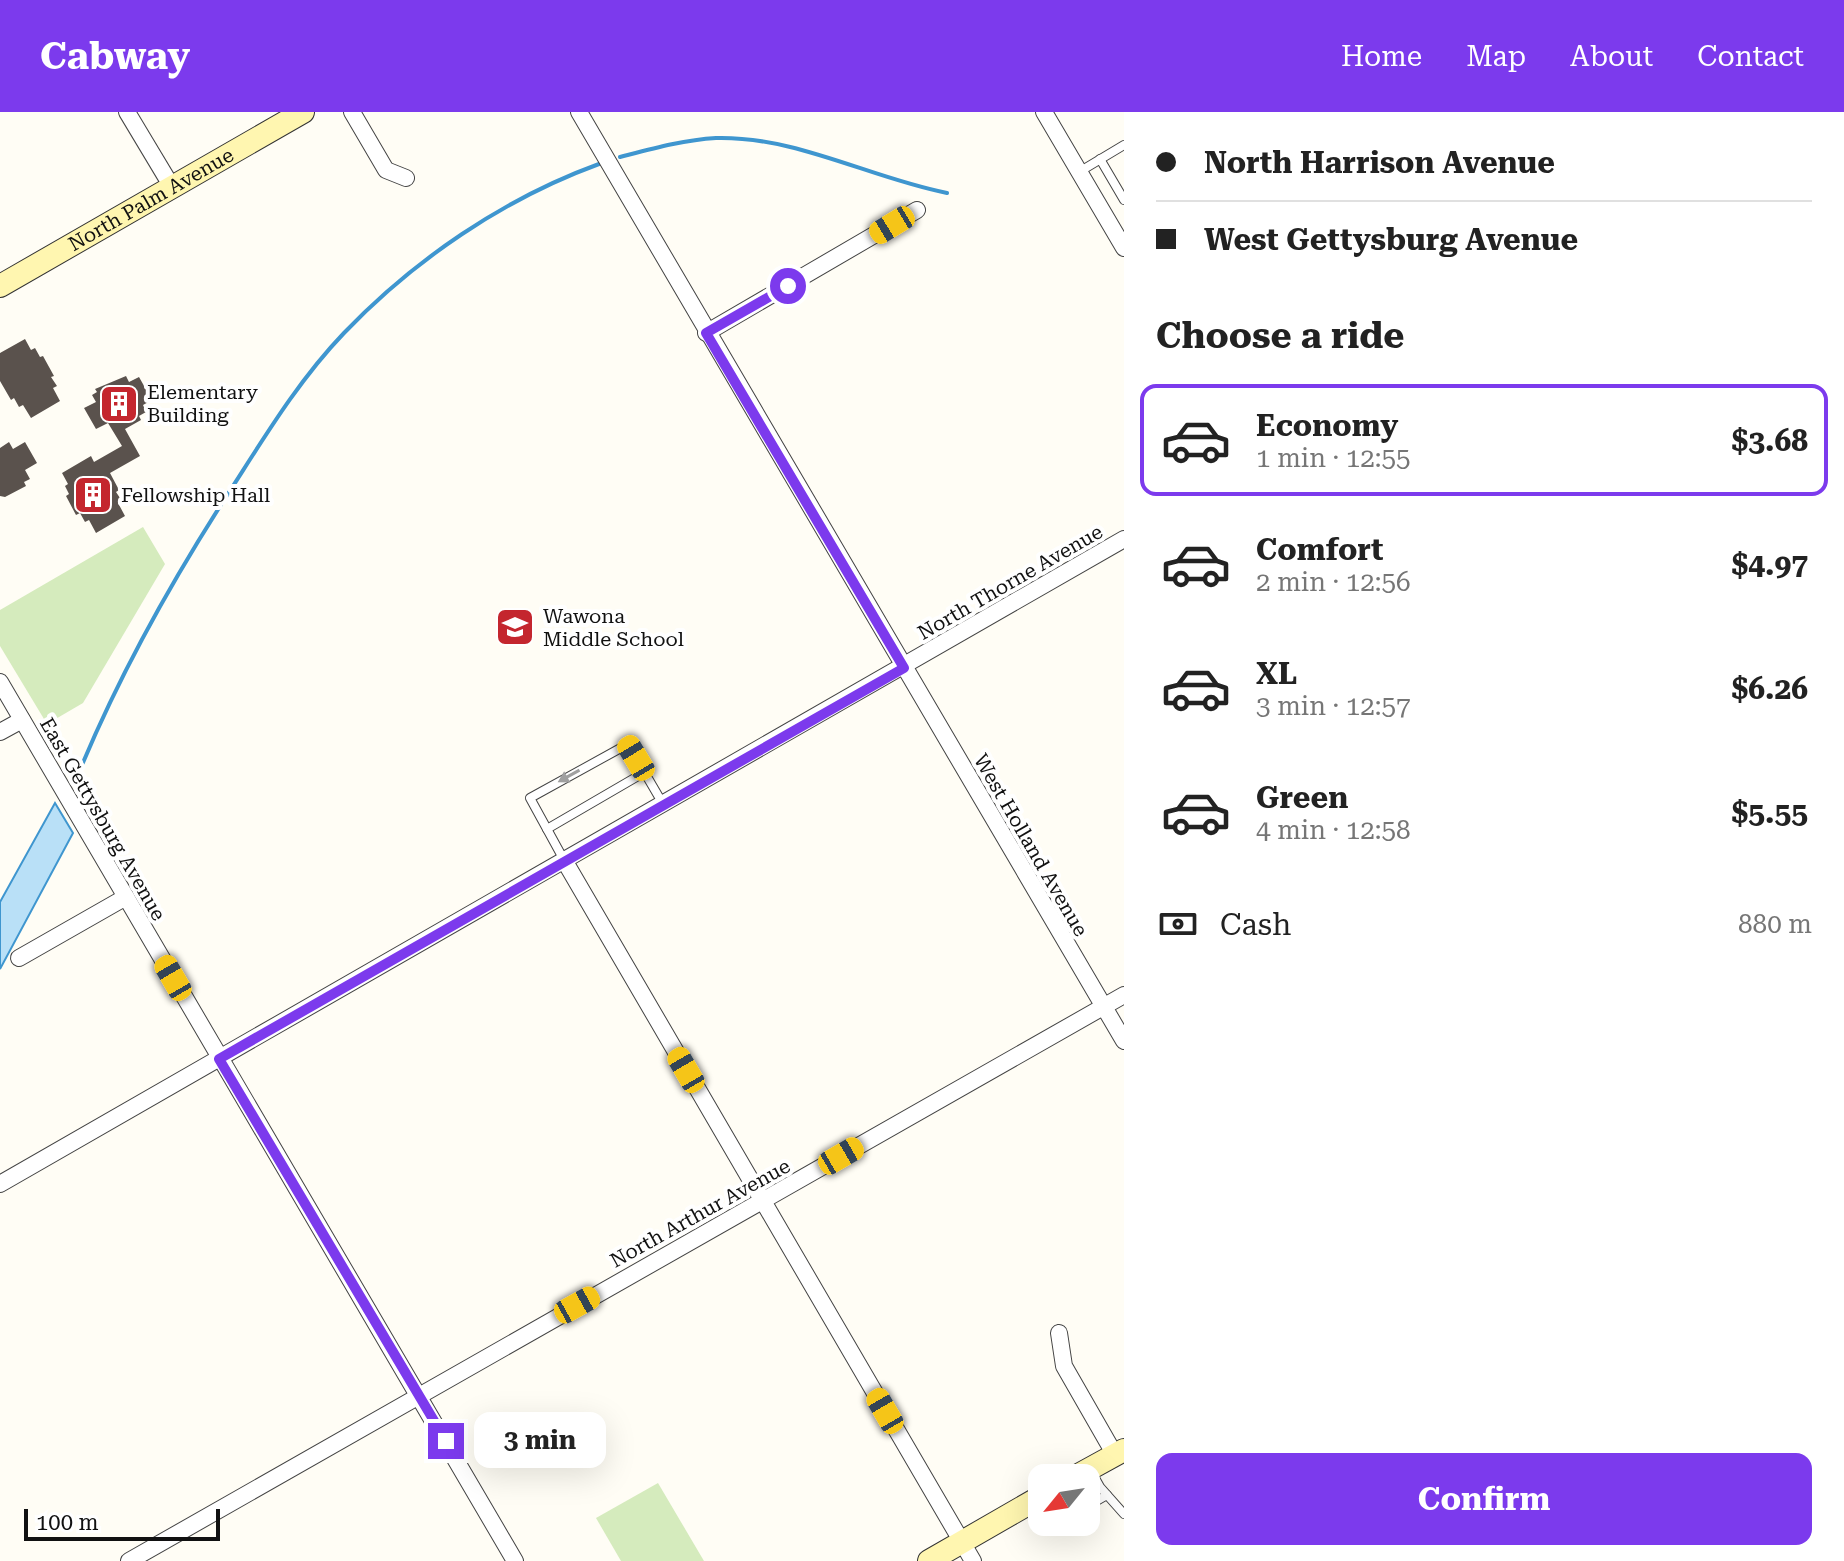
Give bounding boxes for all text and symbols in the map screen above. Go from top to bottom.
text: Cabway [40,34,190,78]
text: Home [1341,40,1422,73]
text: Map [1466,40,1526,73]
text: About [1570,40,1653,73]
text: Contact [1697,40,1804,73]
street label: North Palm Avenue [64,143,238,256]
text: North Harrison Avenue [1204,145,1555,180]
car [865,202,919,248]
text: West Gettysburg Avenue [1204,222,1578,257]
route start [770,268,806,304]
text: Choose a ride [1156,315,1404,357]
place label: Elementary Building [147,380,258,427]
building icon: Elementary Building [98,383,140,425]
icon: car [1160,404,1232,476]
text: Economy [1256,408,1398,443]
text: $3.68 [1731,423,1808,458]
text: 1 min · 12:55 [1256,443,1411,473]
building icon: Fellowship Hall [72,474,114,516]
place label: Fellowship Hall [121,483,270,507]
street label: North Thorne Avenue [913,519,1107,645]
icon: car [1160,528,1232,600]
text: Comfort [1256,532,1383,567]
text: $4.97 [1731,547,1808,582]
text: 2 min · 12:56 [1256,567,1411,597]
place label: Wawona Middle School [543,604,684,651]
school or university icon: Wawona Middle School [494,606,536,648]
icon: car [1160,652,1232,724]
text: XL [1256,656,1297,691]
text: $6.26 [1731,671,1808,706]
text: 3 min · 12:57 [1256,691,1411,721]
street label: East Gettysburg Avenue [35,713,171,925]
car [613,731,659,785]
street label: West Holland Avenue [969,749,1093,941]
one-way arrow [558,769,580,783]
icon: car [1160,776,1232,848]
text: Green [1256,780,1348,815]
text: $5.55 [1731,795,1808,830]
text: 4 min · 12:58 [1256,815,1411,845]
icon: cash [1156,902,1200,946]
text: Cash [1220,907,1291,942]
text: 880 m [1738,909,1812,939]
car [151,951,195,1005]
car [664,1043,708,1097]
car [814,1134,868,1178]
street label: North Arthur Avenue [606,1153,794,1273]
car [550,1283,604,1327]
car [863,1384,907,1438]
callout: 3 min [474,1413,606,1469]
route end [428,1423,464,1459]
text: 3 min [504,1425,576,1455]
button: Confirm [1156,1453,1812,1545]
north arrow [1028,1464,1100,1536]
map controls [1028,1464,1100,1536]
scale bar [24,1505,220,1541]
text: 100 m [36,1510,99,1535]

